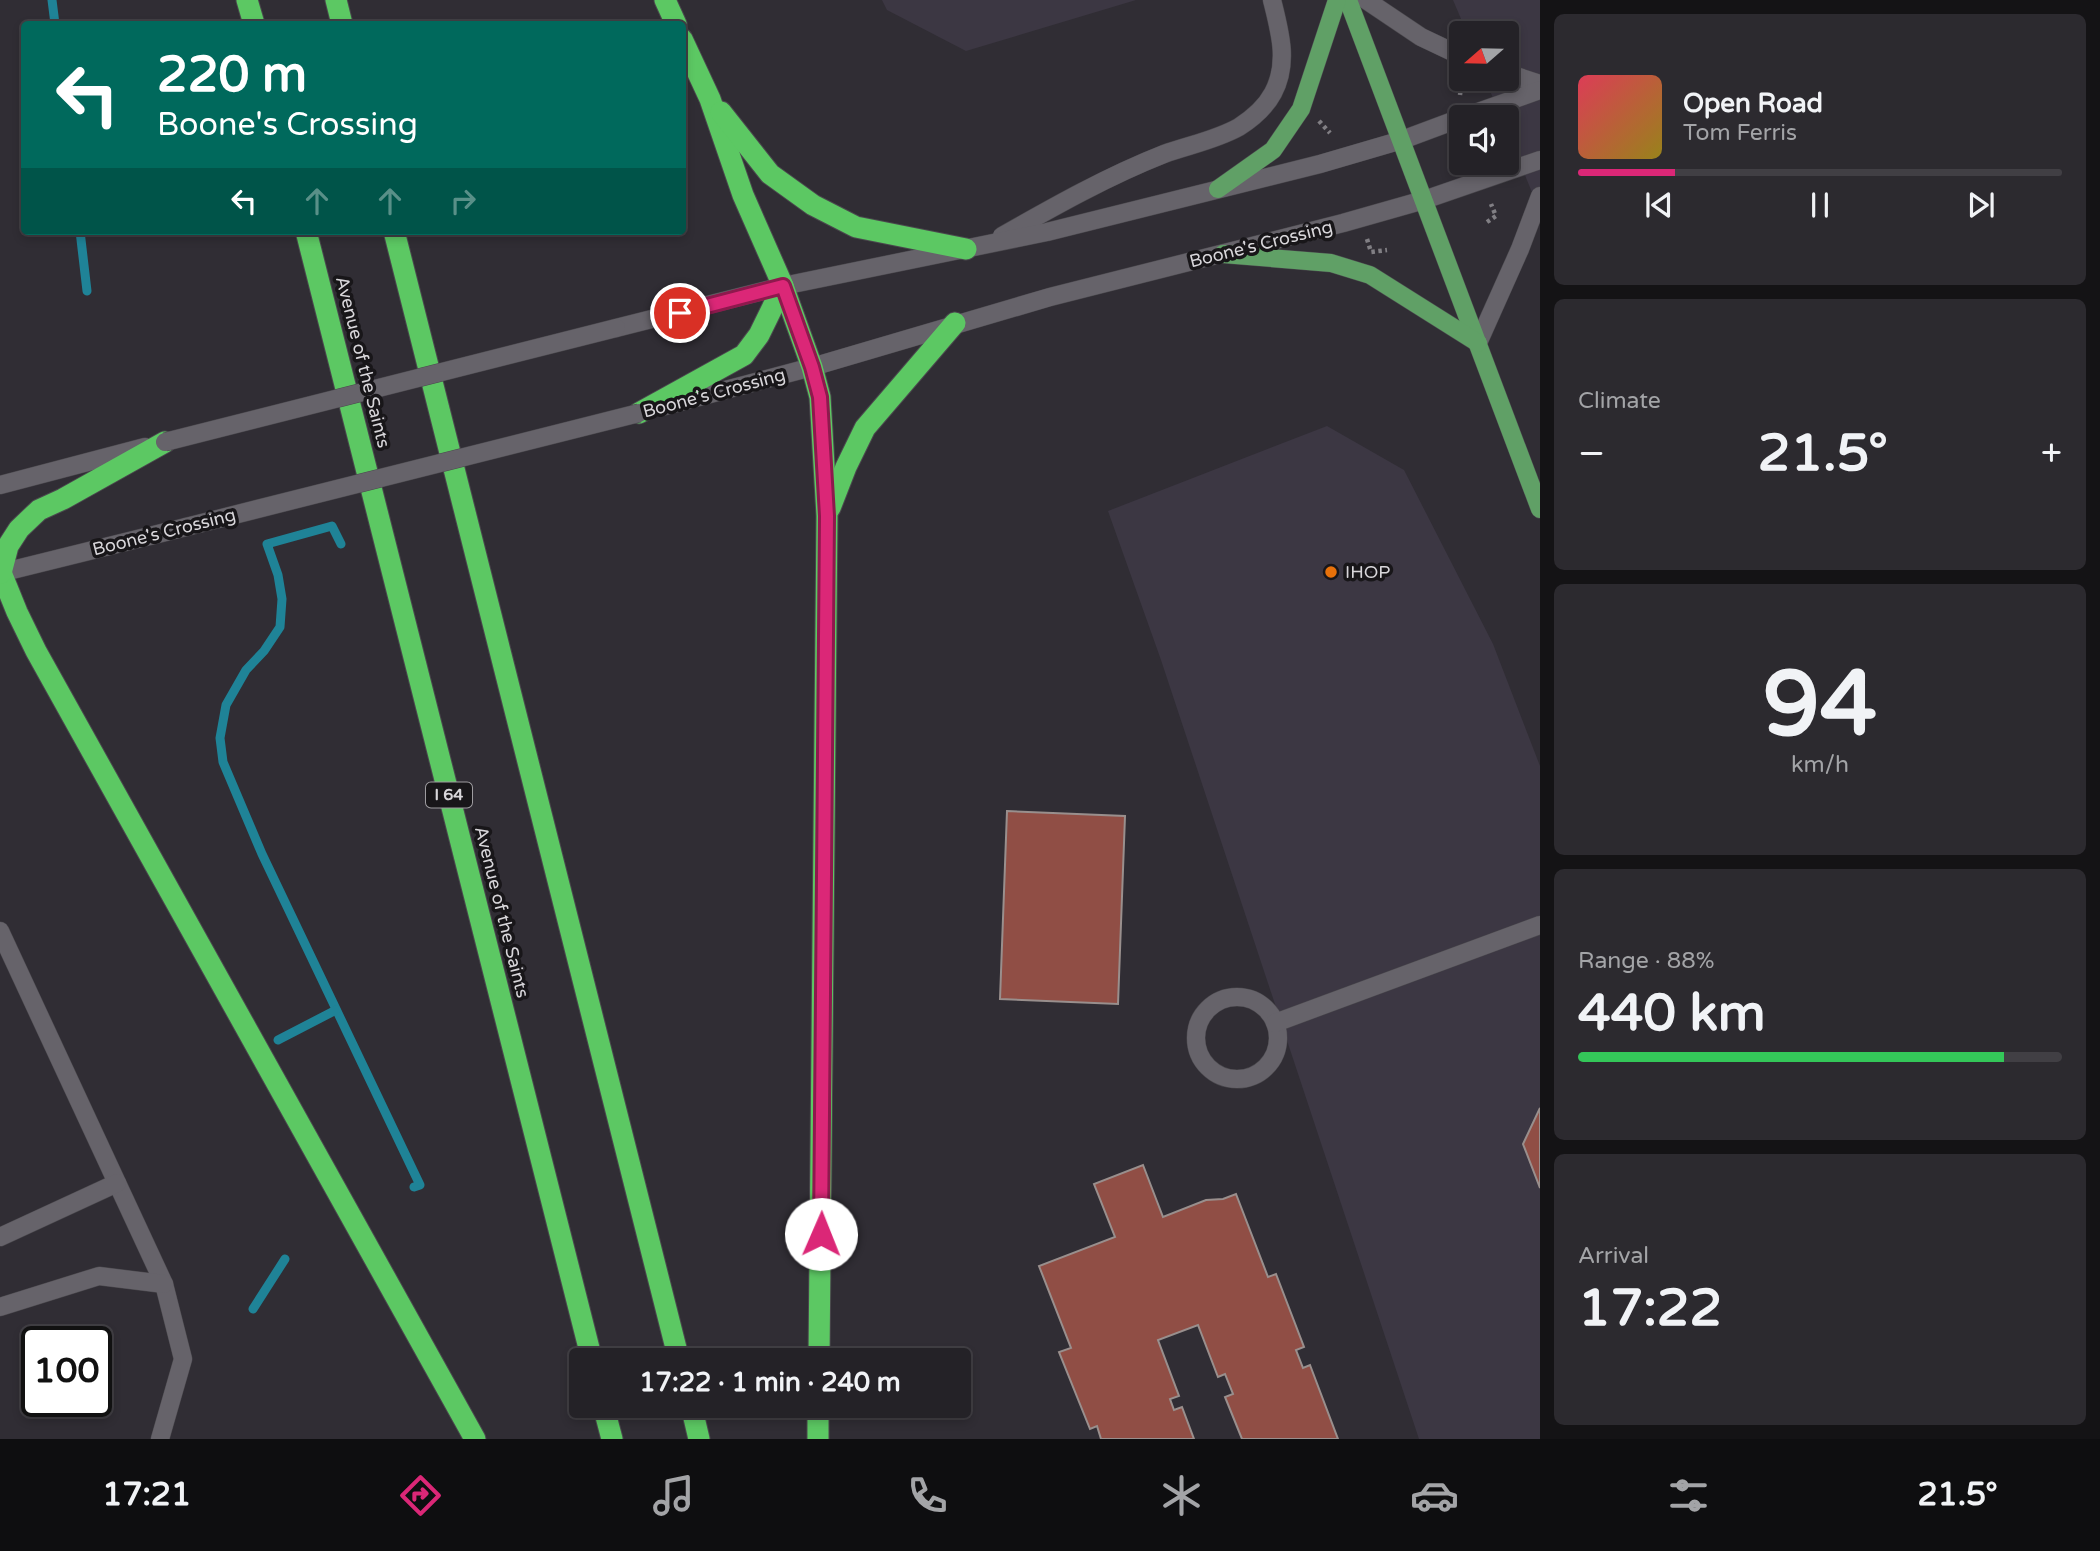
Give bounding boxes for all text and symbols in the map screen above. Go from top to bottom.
north arrow [1449,21,1519,91]
map controls [1449,21,1519,175]
text: 220 m [157,46,307,105]
icon: left [42,49,133,140]
text: Open Road [1683,88,1823,119]
button: sound [1449,105,1519,175]
text: Boone's Crossing [157,106,418,144]
text: Tom Ferris [1683,119,1797,147]
icon: left [225,182,263,220]
icon: ahead [298,182,336,220]
icon: ahead [371,182,409,220]
icon: right [444,182,482,220]
icon: previous [1640,186,1678,224]
icon: pause [1801,186,1839,224]
icon: next [1962,186,2000,224]
street label: Boone's Crossing [1187,216,1335,272]
street label: Avenue of the Saints [331,274,395,450]
pin [650,283,710,343]
icon: arrive [661,294,699,332]
street label: Boone's Crossing [640,363,788,423]
text: Climate [1578,387,1661,415]
text: 21.5° [1758,422,1888,485]
text: − [1578,431,1605,477]
text: + [2041,431,2062,477]
street label: Boone's Crossing [90,504,238,560]
place label: IHOP [1345,561,1390,583]
marker: IHOP [1323,564,1339,580]
text: 94 [1763,650,1877,760]
text: km/h [1791,751,1849,779]
road number: I 64 [426,782,472,808]
street label: Avenue of the Saints [470,824,534,1000]
text: Range · 88% [1578,947,1714,975]
text: 440 km [1578,982,1766,1045]
position arrow [784,1197,858,1271]
text: Arrival [1578,1242,1649,1270]
text: 17:22 [1578,1277,1722,1340]
speed limit sign: 100 [21,1326,112,1417]
text: 17:22 · 1 min · 240 m [639,1367,901,1398]
icon: directions [396,1471,445,1520]
icon: music [649,1471,698,1520]
icon: phone [903,1471,952,1520]
icon: climate [1157,1471,1206,1520]
icon: car [1410,1471,1459,1520]
icon: filters [1664,1471,1713,1520]
text: 17:21 [102,1476,191,1514]
text: 21.5° [1918,1476,1998,1514]

